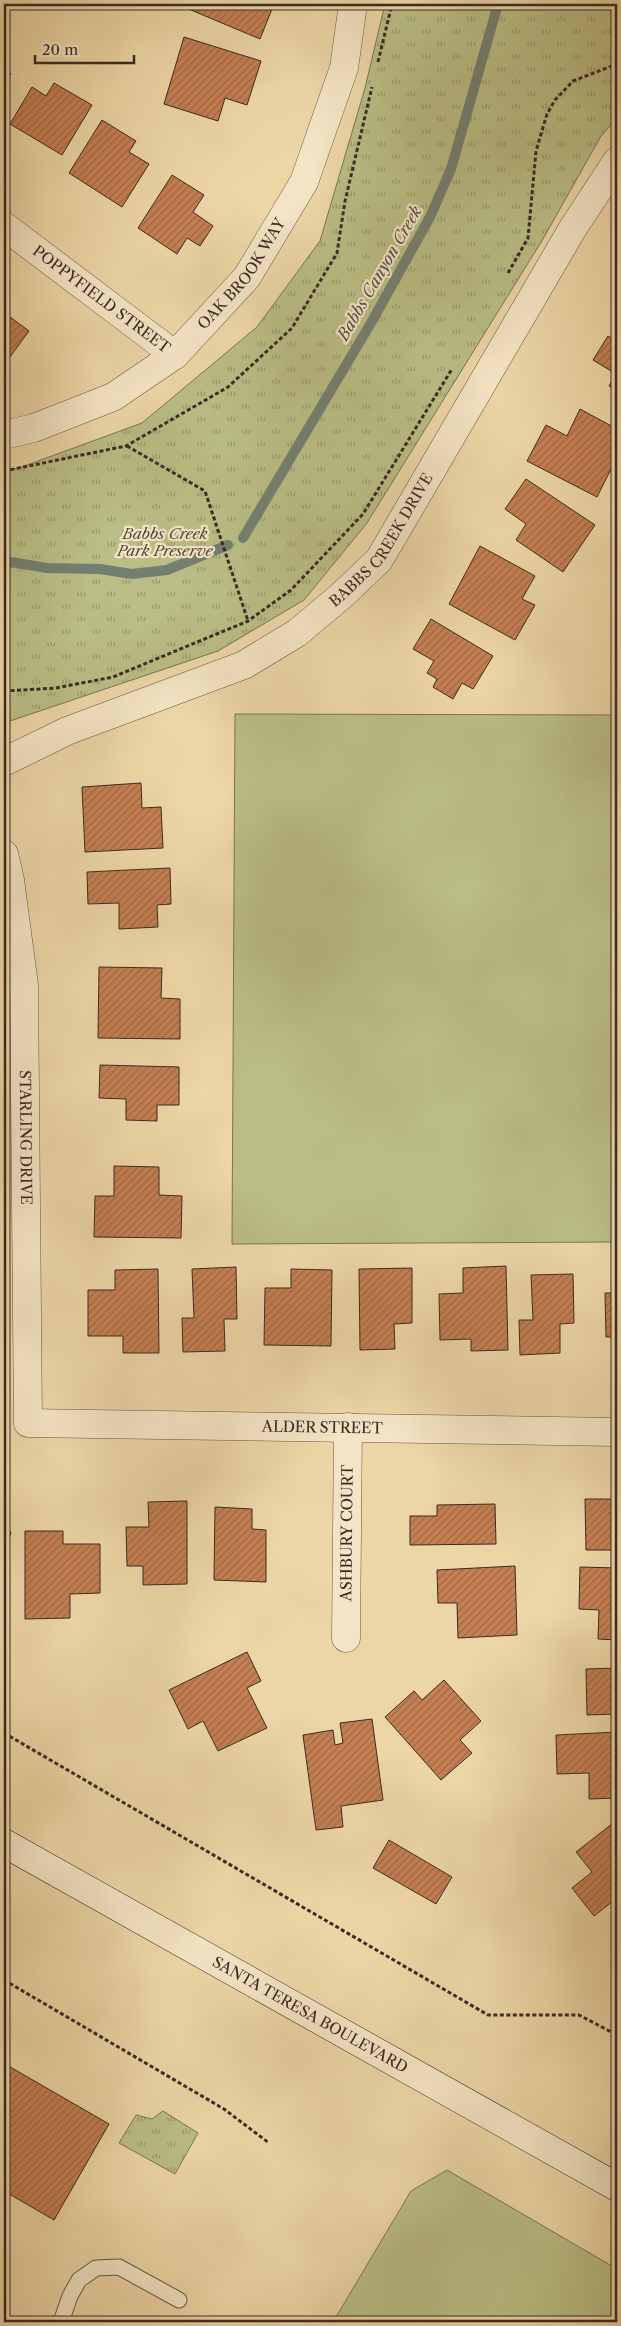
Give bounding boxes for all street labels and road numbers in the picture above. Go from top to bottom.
street label: OAK BROOK WAY [193,214,289,333]
street label: POPPYFIELD STREET [29,241,175,358]
street label: BABBS CREEK DRIVE [325,470,437,611]
street label: STARLING DRIVE [16,1070,36,1205]
street label: ALDER STREET [261,1417,384,1437]
street label: ASHBURY COURT [336,1464,357,1603]
street label: SANTA TERESA BOULEVARD [209,1952,411,2077]

